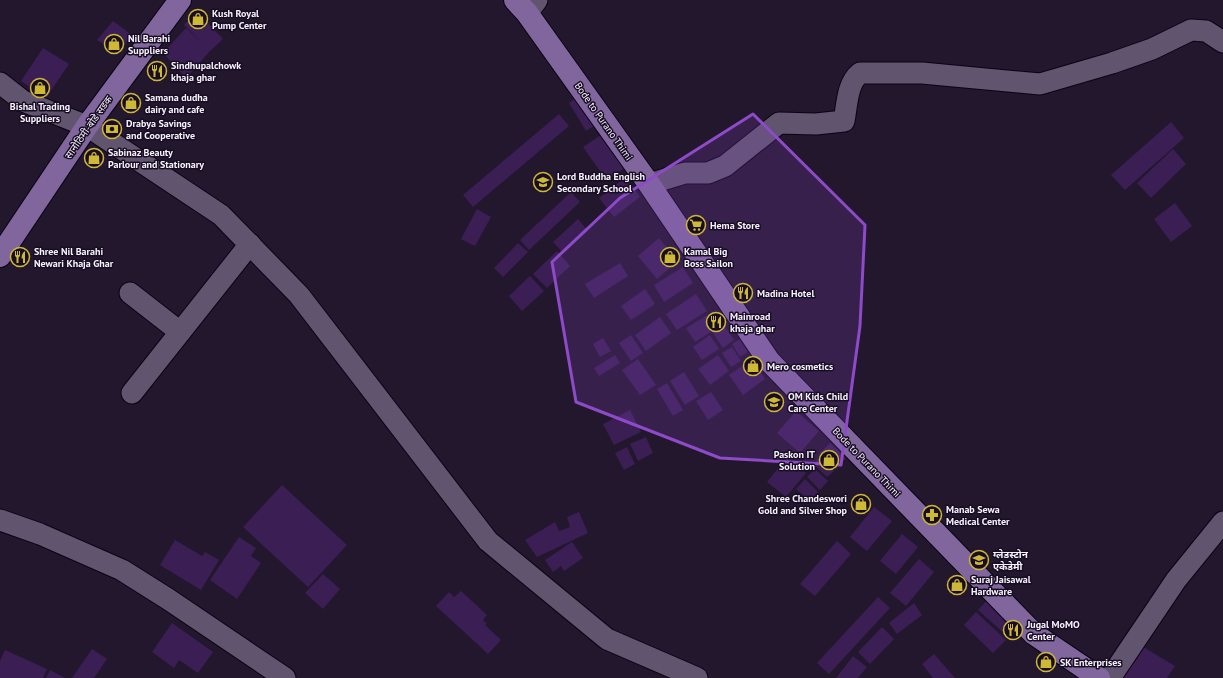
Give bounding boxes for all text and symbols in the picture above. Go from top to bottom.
place label: Kush Royal Pump Center [212,7,267,32]
shop icon: Kush Royal Pump Center [187,8,209,30]
place label: Nil Barahi Suppliers [128,32,171,57]
shop icon: Nil Barahi Suppliers [103,33,125,55]
place label: Sindhupalchowk khaja ghar [171,59,241,84]
restaurant icon: Sindhupalchowk khaja ghar [146,60,168,82]
shop icon: Bishal Trading Suppliers [29,77,51,99]
street label: Bode to Purano Thimi [572,80,635,163]
place label: Samana dudha dairy and cafe [145,91,208,116]
shop icon: Samana dudha dairy and cafe [120,92,142,114]
street label: सानोठिमी-बोडे सडक [62,93,115,161]
place label: Bishal Trading Suppliers [10,100,70,125]
place label: Drabya Savings and Cooperative [126,117,195,142]
bank icon: Drabya Savings and Cooperative [101,118,123,140]
place label: Sabinaz Beauty Parlour and Stationary [108,146,204,171]
shop icon: Sabinaz Beauty Parlour and Stationary [83,147,105,169]
place label: Lord Buddha English Secondary School [557,170,645,195]
school or university icon: Lord Buddha English Secondary School [532,171,554,193]
supermarket icon: Hema Store [685,214,707,236]
place label: Hema Store [710,219,760,232]
place label: Shree Nil Barahi Newari Khaja Ghar [34,245,114,270]
place label: Kamal Big Boss Sailon [684,245,733,270]
restaurant icon: Shree Nil Barahi Newari Khaja Ghar [9,246,31,268]
shop icon: Kamal Big Boss Sailon [659,246,681,268]
restaurant icon: Madina Hotel [732,282,754,304]
place label: Madina Hotel [757,287,814,300]
place label: Mainroad khaja ghar [730,310,775,335]
restaurant icon: Mainroad khaja ghar [705,311,727,333]
shop icon: Mero cosmetics [742,355,764,377]
place label: Mero cosmetics [767,360,833,373]
place label: OM Kids Child Care Center [788,390,848,415]
school or university icon: OM Kids Child Care Center [763,391,785,413]
street label: Bode to Purano Thimi [830,425,903,500]
place label: Paskon IT Solution [774,448,815,473]
shop icon: Paskon IT Solution [818,449,840,471]
place label: Shree Chandeswori Gold and Silver Shop [758,492,848,517]
shop icon: Shree Chandeswori Gold and Silver Shop [850,493,872,515]
place label: Manab Sewa Medical Center [946,503,1010,528]
pharmacy icon: Manab Sewa Medical Center [921,504,943,526]
place label: ग्लेडस्टोन एकेडेमी [993,548,1029,573]
school or university icon: ग्लेडस्टोन एकेडेमी [968,549,990,571]
place label: Suraj Jaisawal Hardware [971,573,1031,598]
shop icon: Suraj Jaisawal Hardware [946,574,968,596]
place label: Jugal MoMO Center [1026,618,1080,643]
restaurant icon: Jugal MoMO Center [1002,619,1024,641]
shop icon: SK Enterprises [1035,651,1057,673]
place label: SK Enterprises [1060,656,1122,669]

